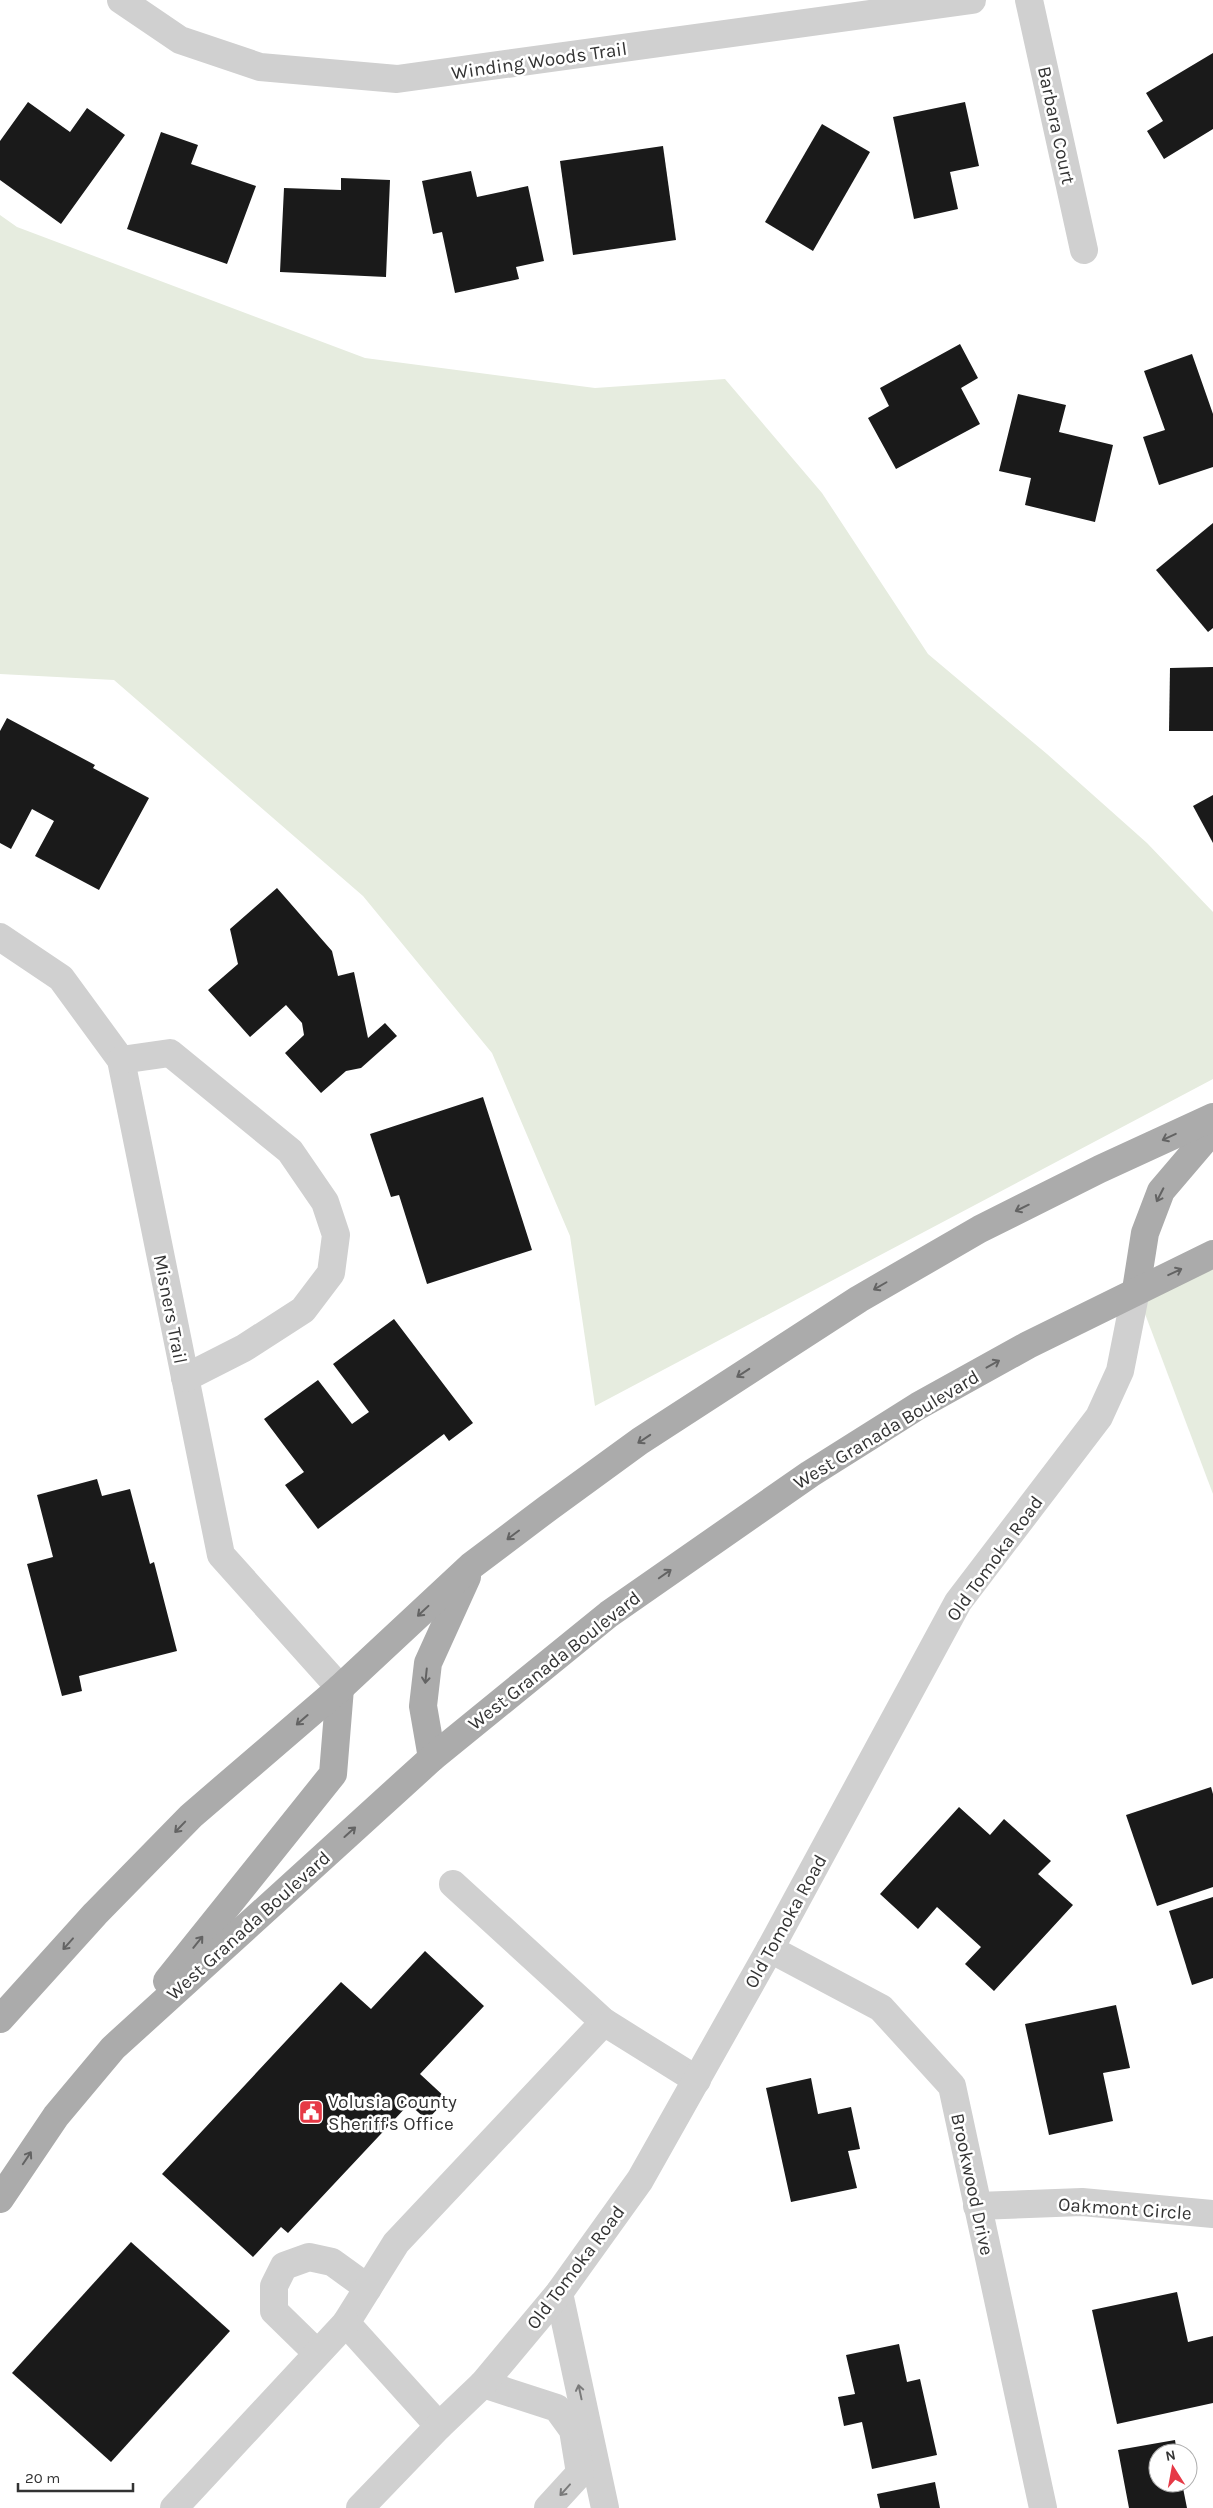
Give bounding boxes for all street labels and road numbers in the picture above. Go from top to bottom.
street label: Winding Woods Trail [450,38,628,84]
street label: Barbara Court [1033,64,1079,186]
street label: Misners Trail [149,1253,191,1366]
street label: West Granada Boulevard [790,1366,983,1494]
street label: Old Tomoka Road [942,1492,1048,1625]
street label: West Granada Boulevard [464,1587,645,1735]
street label: West Granada Boulevard [162,1847,335,2005]
street label: Old Tomoka Road [740,1851,832,1992]
street label: Brookwood Drive [946,2111,998,2257]
street label: Oakmont Circle [1057,2193,1192,2225]
street label: Old Tomoka Road [522,2201,630,2334]

